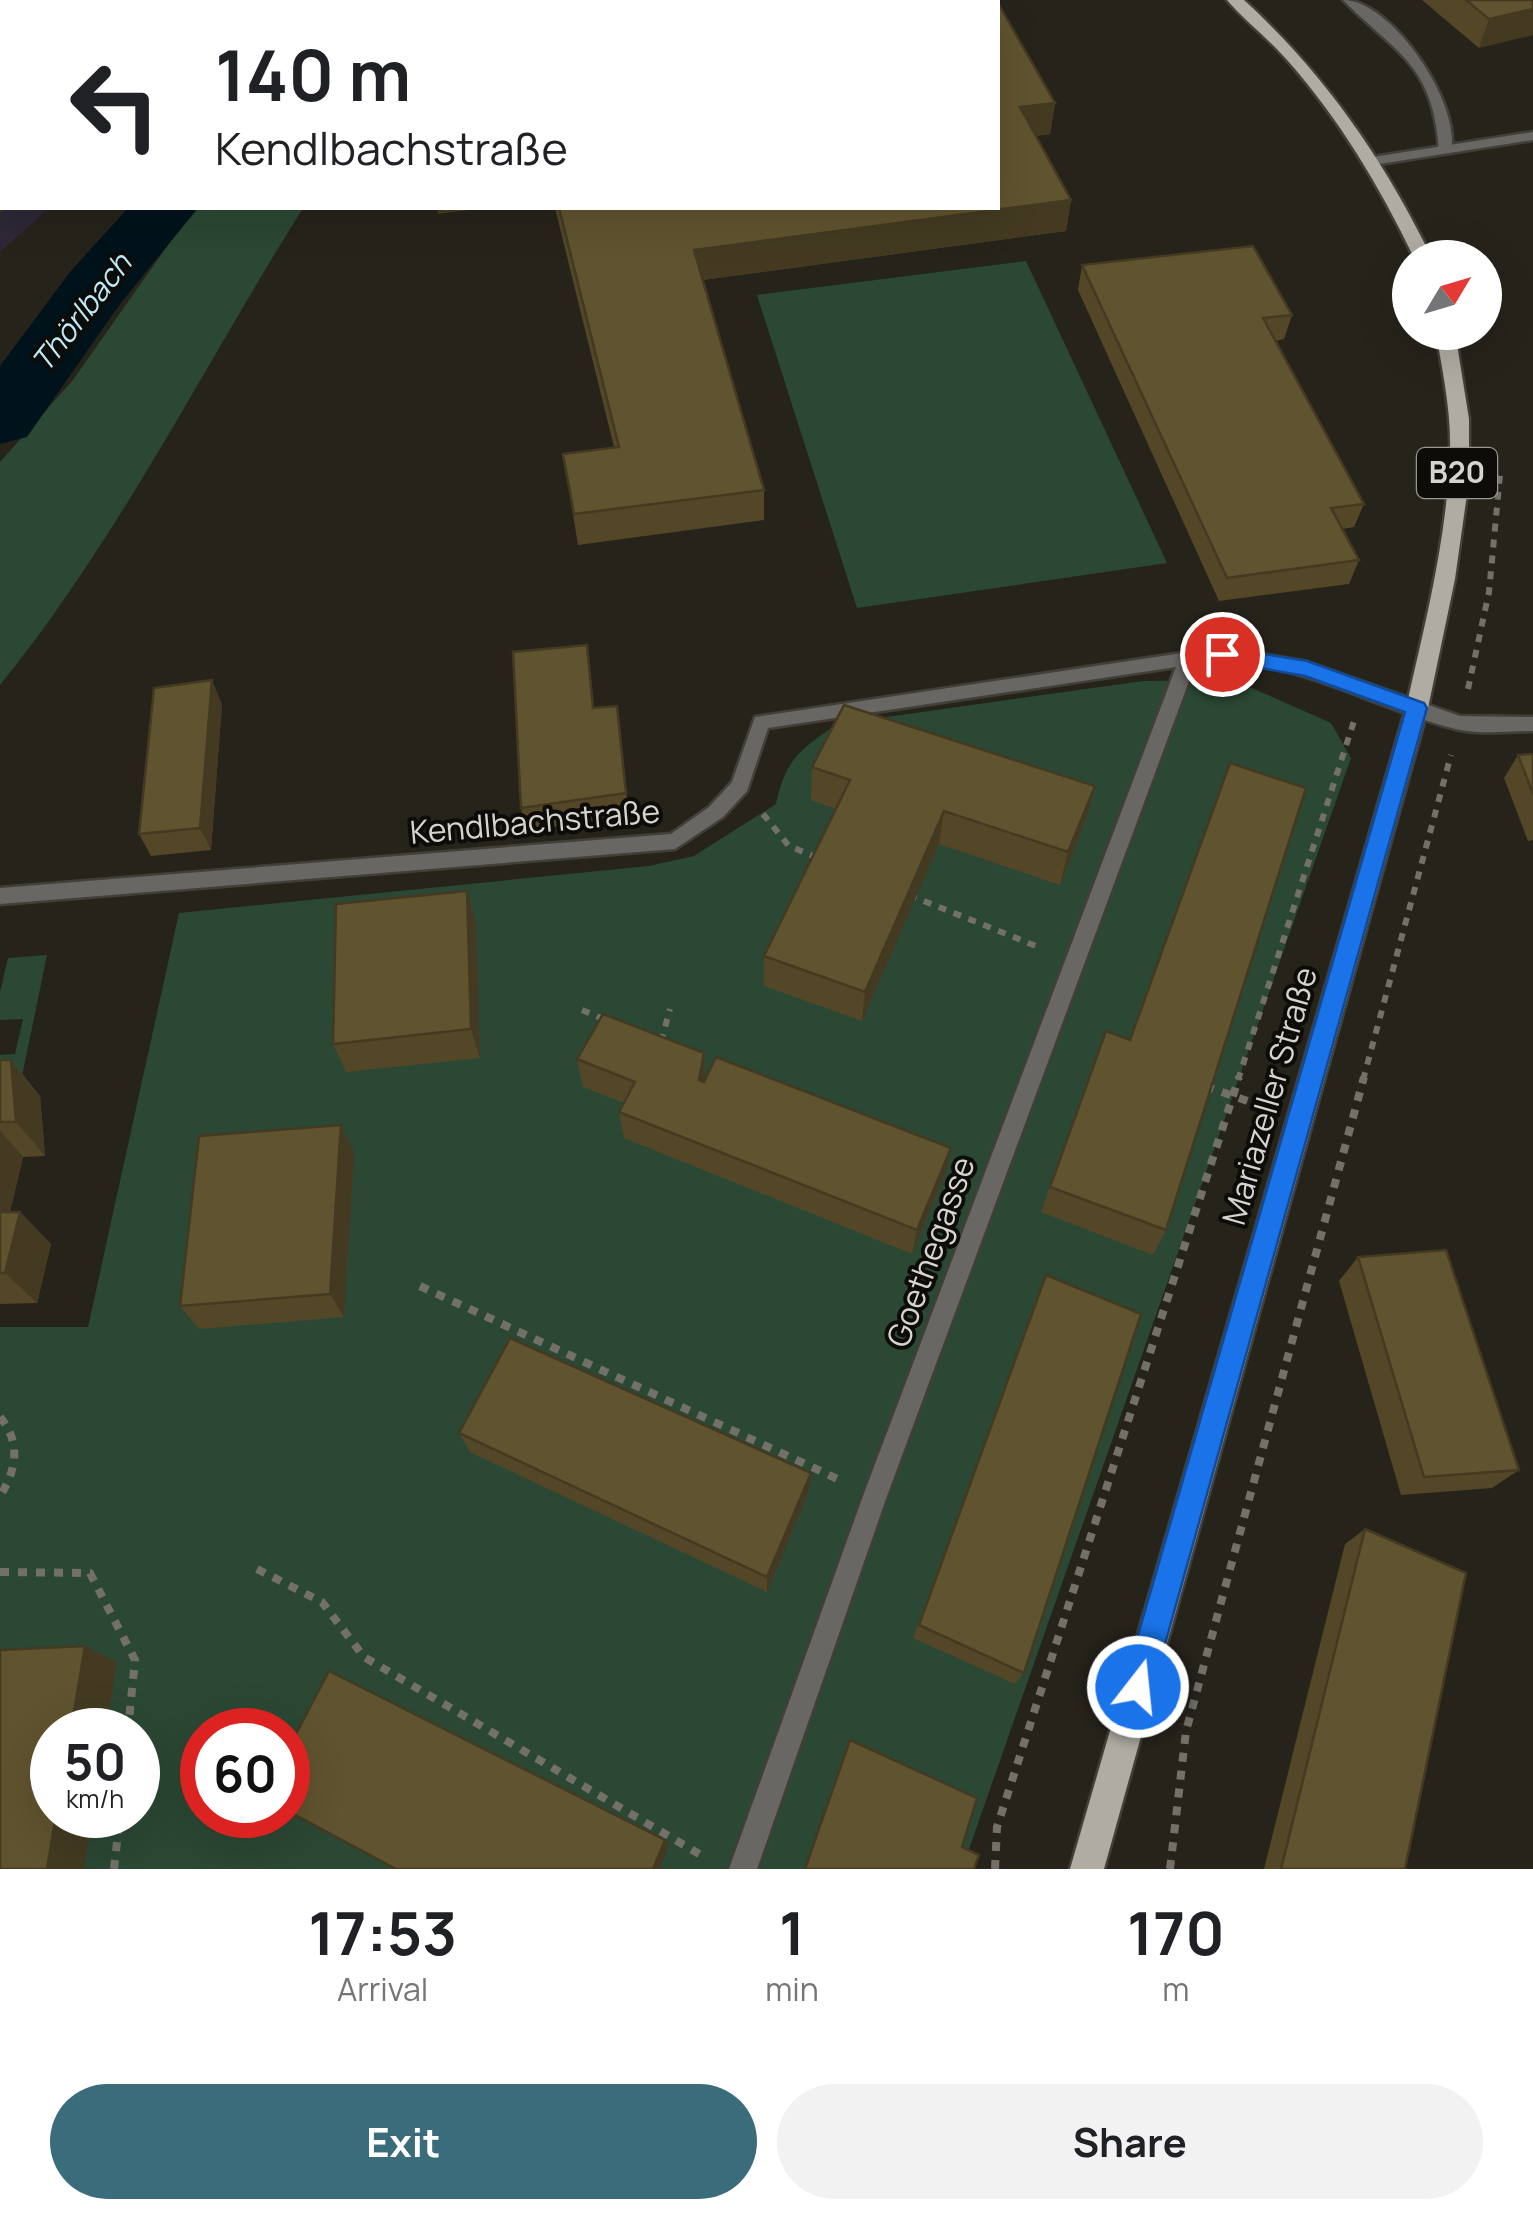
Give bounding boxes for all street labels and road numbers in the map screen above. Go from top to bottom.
road number: B20 [1417,448,1497,498]
street label: Kendlbachstraße [408,788,662,854]
street label: Mariazeller Straße [1211,962,1327,1230]
street label: Goethegasse [875,1150,985,1353]

